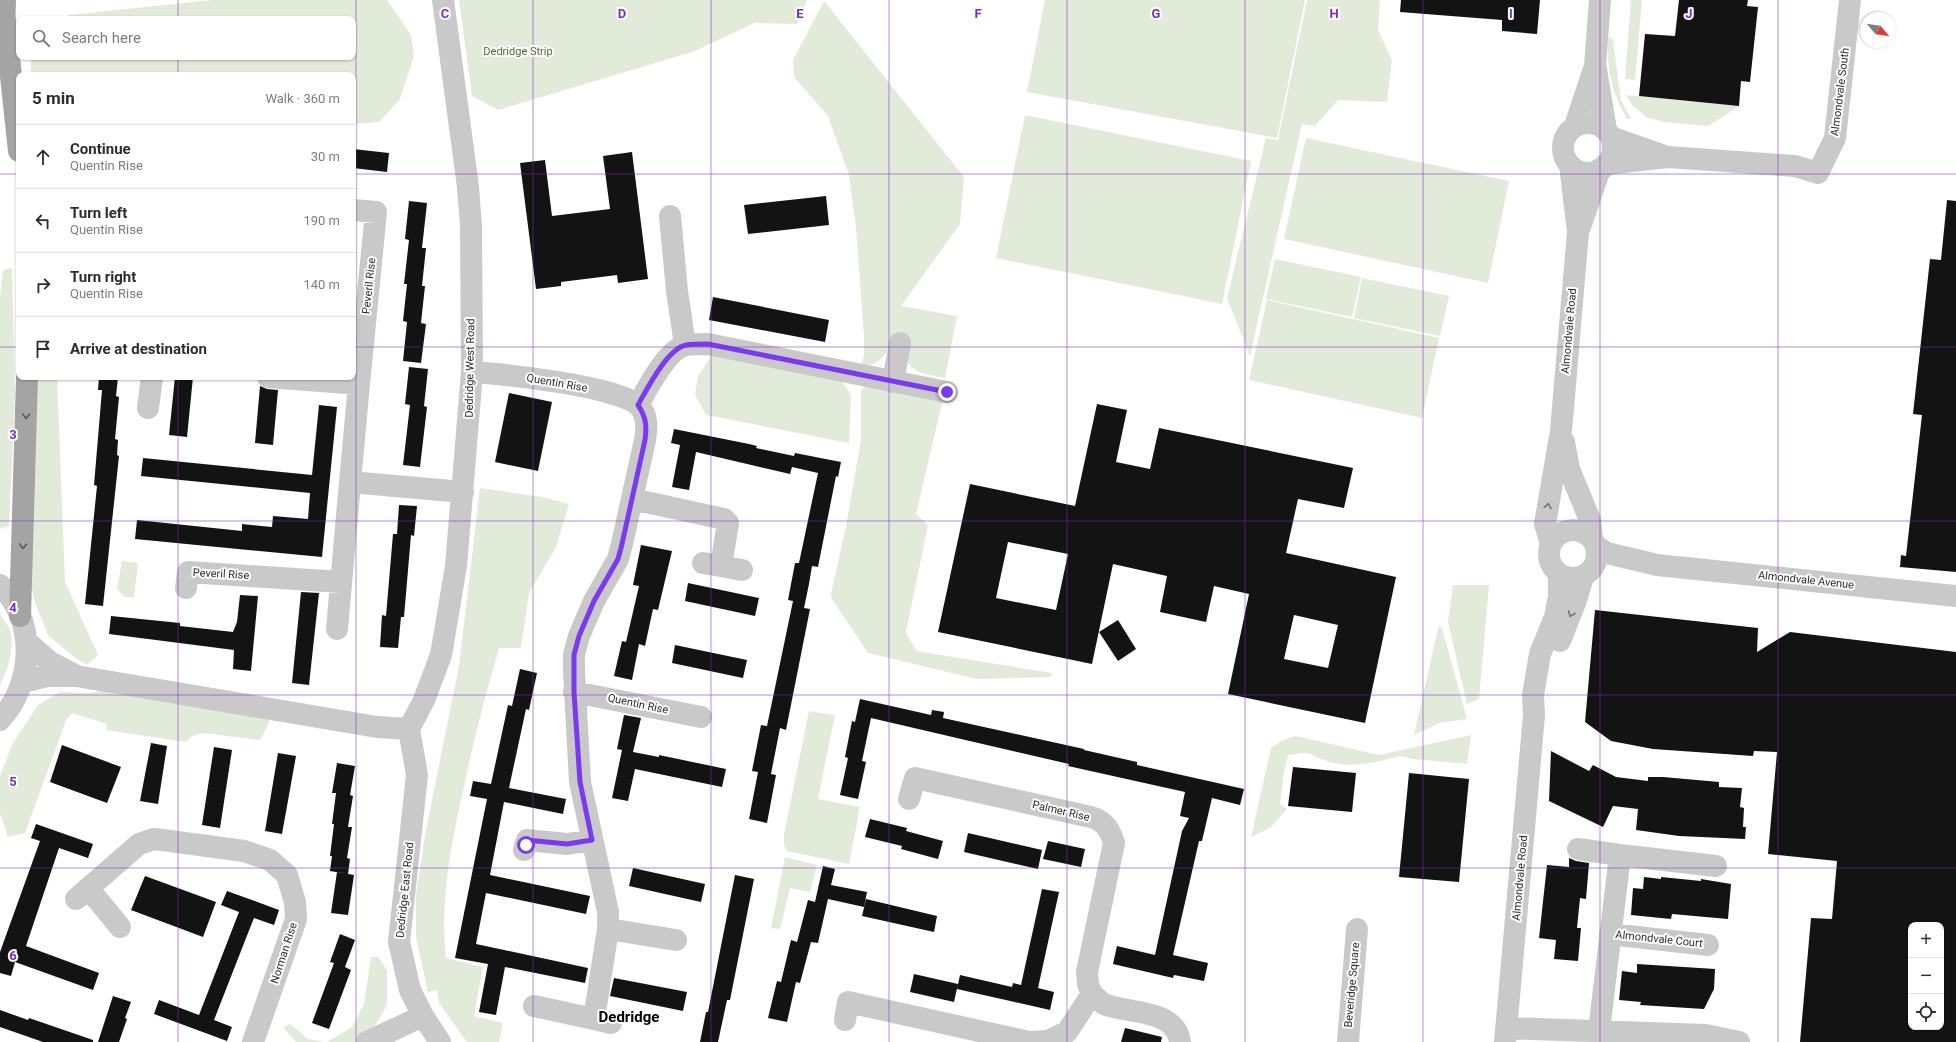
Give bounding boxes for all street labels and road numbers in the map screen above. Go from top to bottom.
street label: Almondvale South [1828,47,1852,137]
street label: Peveril Rise [360,257,378,315]
street label: Almondvale Road [1559,288,1579,374]
street label: Dedridge West Road [463,318,477,418]
street label: Quentin Rise [526,371,589,395]
street label: Peveril Rise [192,566,250,582]
street label: Almondvale Avenue [1757,568,1855,592]
street label: Quentin Rise [607,691,670,717]
street label: Palmer Rise [1031,798,1091,824]
street label: Almondvale Road [1510,835,1530,921]
street label: Dedridge East Road [394,842,416,938]
street label: Norman Rise [268,921,300,985]
street label: Almondvale Court [1615,928,1704,950]
street label: Beveridge Square [1342,942,1362,1028]

